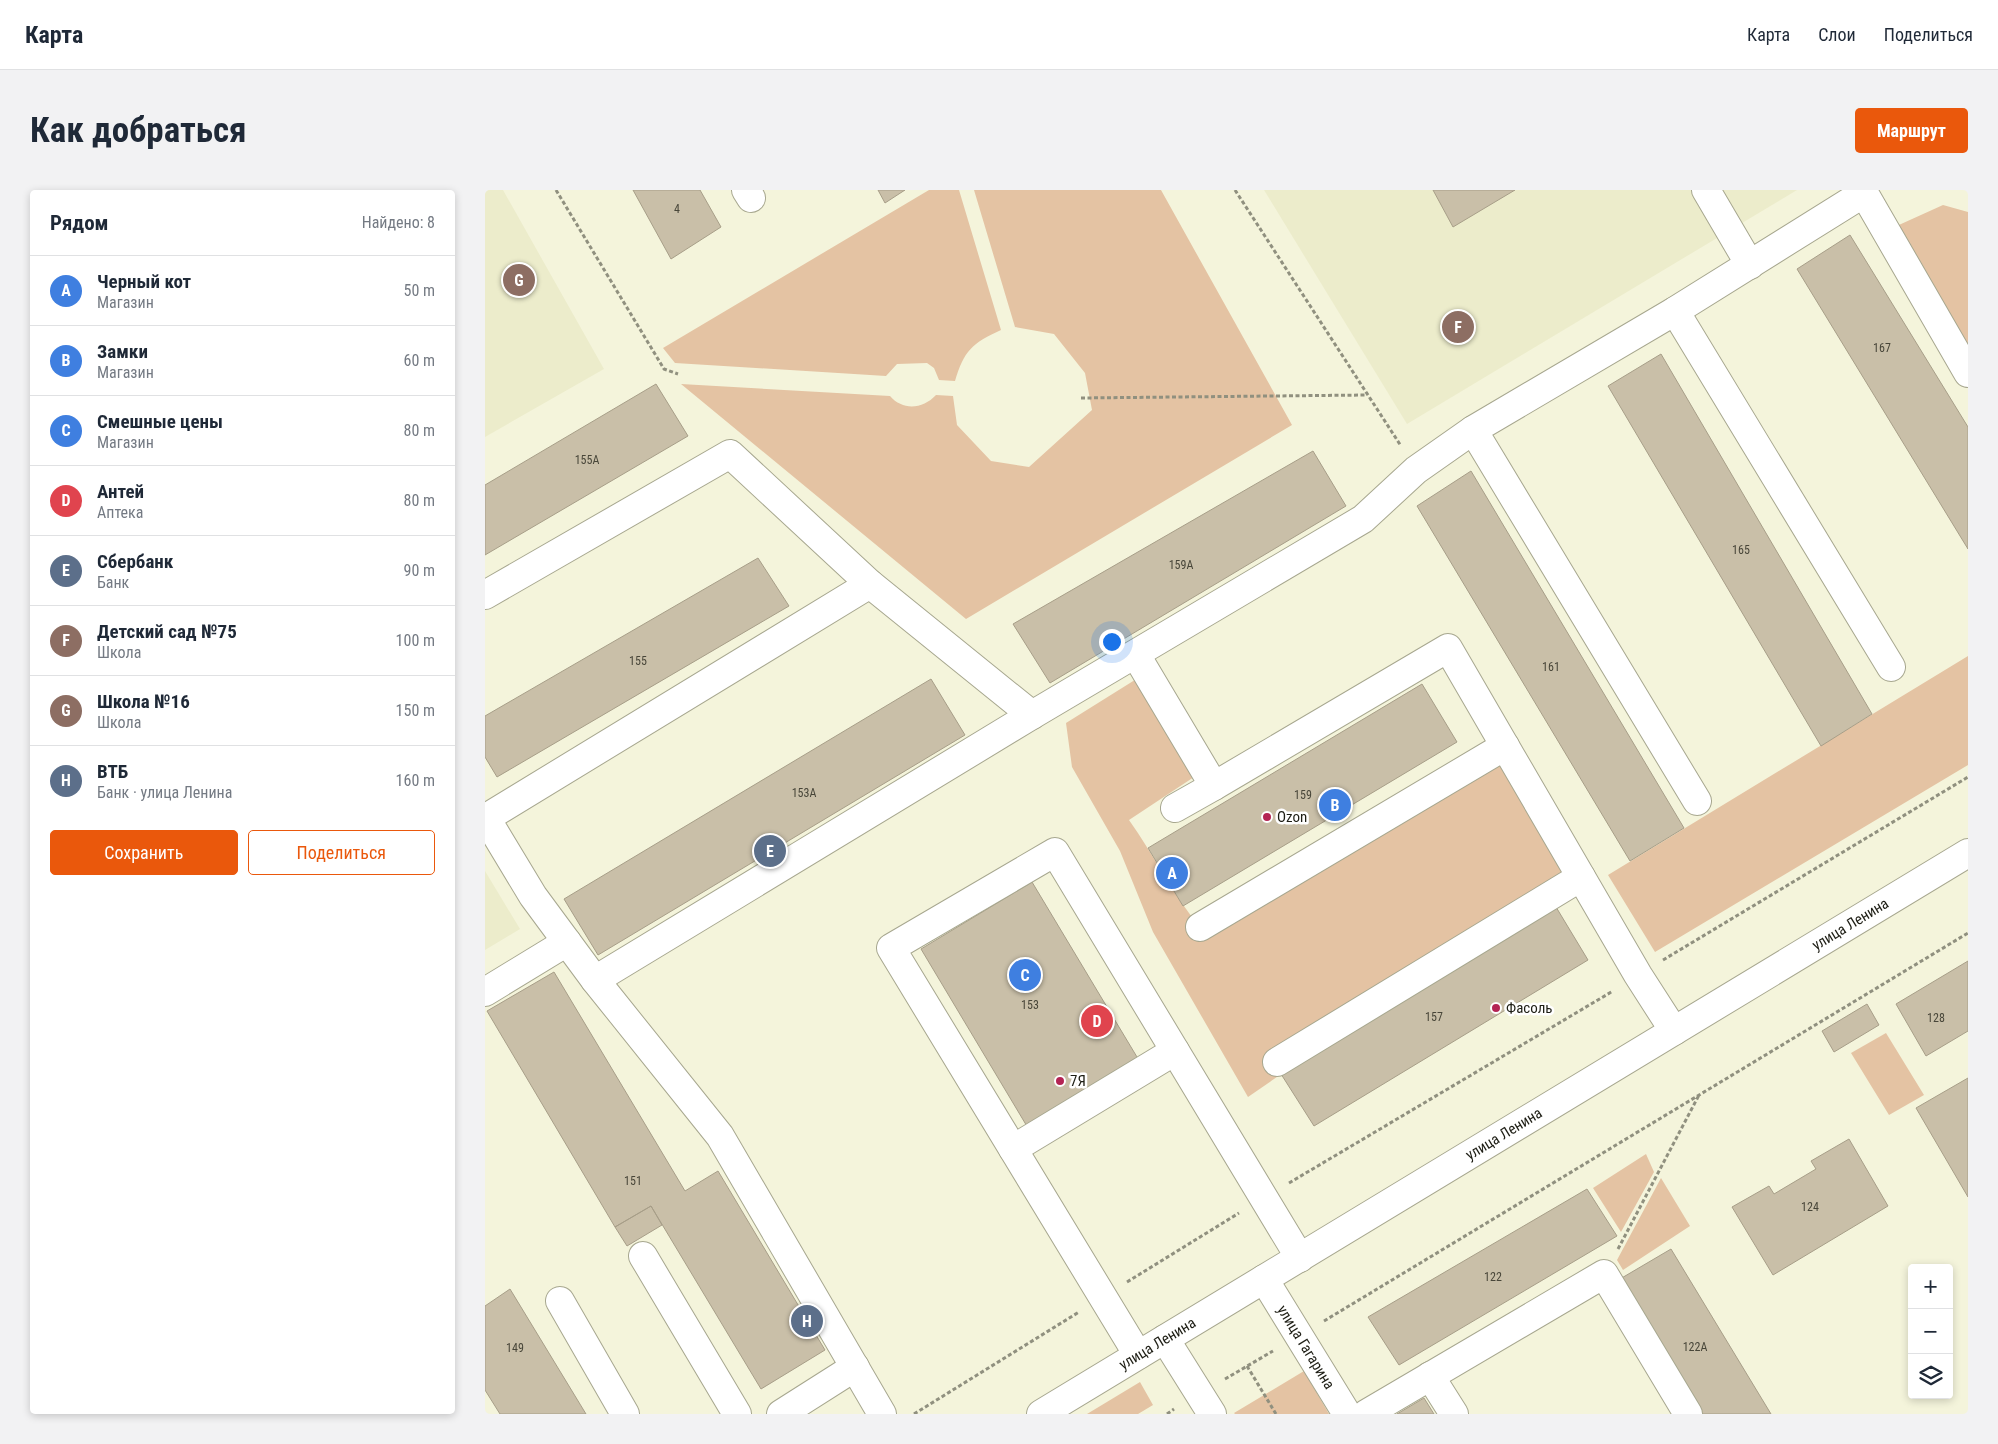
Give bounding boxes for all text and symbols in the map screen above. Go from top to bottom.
text: Карта [25,21,83,49]
text: Карта [1747,24,1790,45]
text: Слои [1818,24,1856,45]
text: Поделиться [1884,24,1973,45]
button: Маршрут [1855,108,1968,153]
text: Как добраться [30,110,246,151]
house number: 4 [674,202,680,216]
text: Рядом [50,211,109,235]
text: Найдено: 8 [362,213,435,232]
pin: G [503,261,535,299]
text: Черный кот [97,270,191,293]
text: A [61,281,71,300]
text: 50 m [403,281,435,300]
text: Магазин [97,293,154,312]
pin: F [1442,308,1474,346]
text: Замки [97,340,148,363]
house number: 167 [1873,341,1891,355]
text: B [62,351,70,370]
text: 60 m [403,351,435,370]
text: Магазин [97,363,154,382]
text: Смешные цены [97,410,223,433]
text: C [61,421,71,440]
text: 80 m [403,421,435,440]
text: Магазин [97,433,154,452]
house number: 155А [575,453,599,467]
text: Антей [97,480,144,503]
text: D [61,491,71,510]
text: 80 m [403,491,435,510]
text: Аптека [97,503,143,522]
house number: 165 [1732,543,1750,557]
text: Сбербанк [97,550,173,573]
house number: 159А [1169,558,1193,572]
text: E [62,561,70,580]
text: 90 m [403,561,435,580]
text: Банк [97,573,129,592]
text: Детский сад №75 [97,620,237,643]
your location [1099,629,1125,655]
text: F [62,631,70,650]
text: 100 m [396,631,435,650]
text: Школа [97,643,141,662]
house number: 155 [629,654,647,668]
house number: 161 [1542,660,1560,674]
text: Школа №16 [97,690,190,713]
text: G [61,701,71,720]
text: 150 m [396,701,435,720]
text: Школа [97,713,141,732]
text: ВТБ [97,760,128,783]
text: H [61,771,71,790]
text: 160 m [396,771,435,790]
text: Банк · улица Ленина [97,783,232,802]
house number: 153А [792,786,816,800]
pin: B [1319,786,1351,824]
house number: 159 [1294,788,1312,802]
place label: Ozon [1277,808,1307,826]
marker: Ozon [1261,811,1273,823]
button: Сохранить [50,830,238,875]
button: Поделиться [248,830,435,875]
pin: E [754,832,786,870]
pin: A [1156,854,1188,892]
street label: улица Ленина [1809,894,1892,954]
pin: C [1009,956,1041,994]
house number: 153 [1021,998,1039,1012]
place label: Фасоль [1506,999,1553,1017]
pin: D [1081,1002,1113,1040]
marker: Фасоль [1490,1002,1502,1014]
house number: 157 [1425,1010,1443,1024]
house number: 128 [1927,1011,1945,1025]
place label: 7Я [1070,1072,1086,1090]
marker: 7Я [1054,1075,1066,1087]
street label: улица Ленина [1462,1104,1545,1164]
house number: 151 [624,1174,642,1188]
house number: 124 [1801,1200,1819,1214]
map controls [1908,1264,1953,1399]
button: + [1908,1264,1953,1309]
house number: 122 [1484,1270,1502,1284]
pin: H [791,1302,823,1340]
street label: улица Гагарина [1273,1302,1339,1392]
button: − [1908,1309,1953,1354]
street label: улица Ленина [1116,1314,1199,1374]
house number: 122А [1683,1340,1707,1354]
house number: 149 [506,1341,524,1355]
button: layers [1908,1354,1953,1399]

